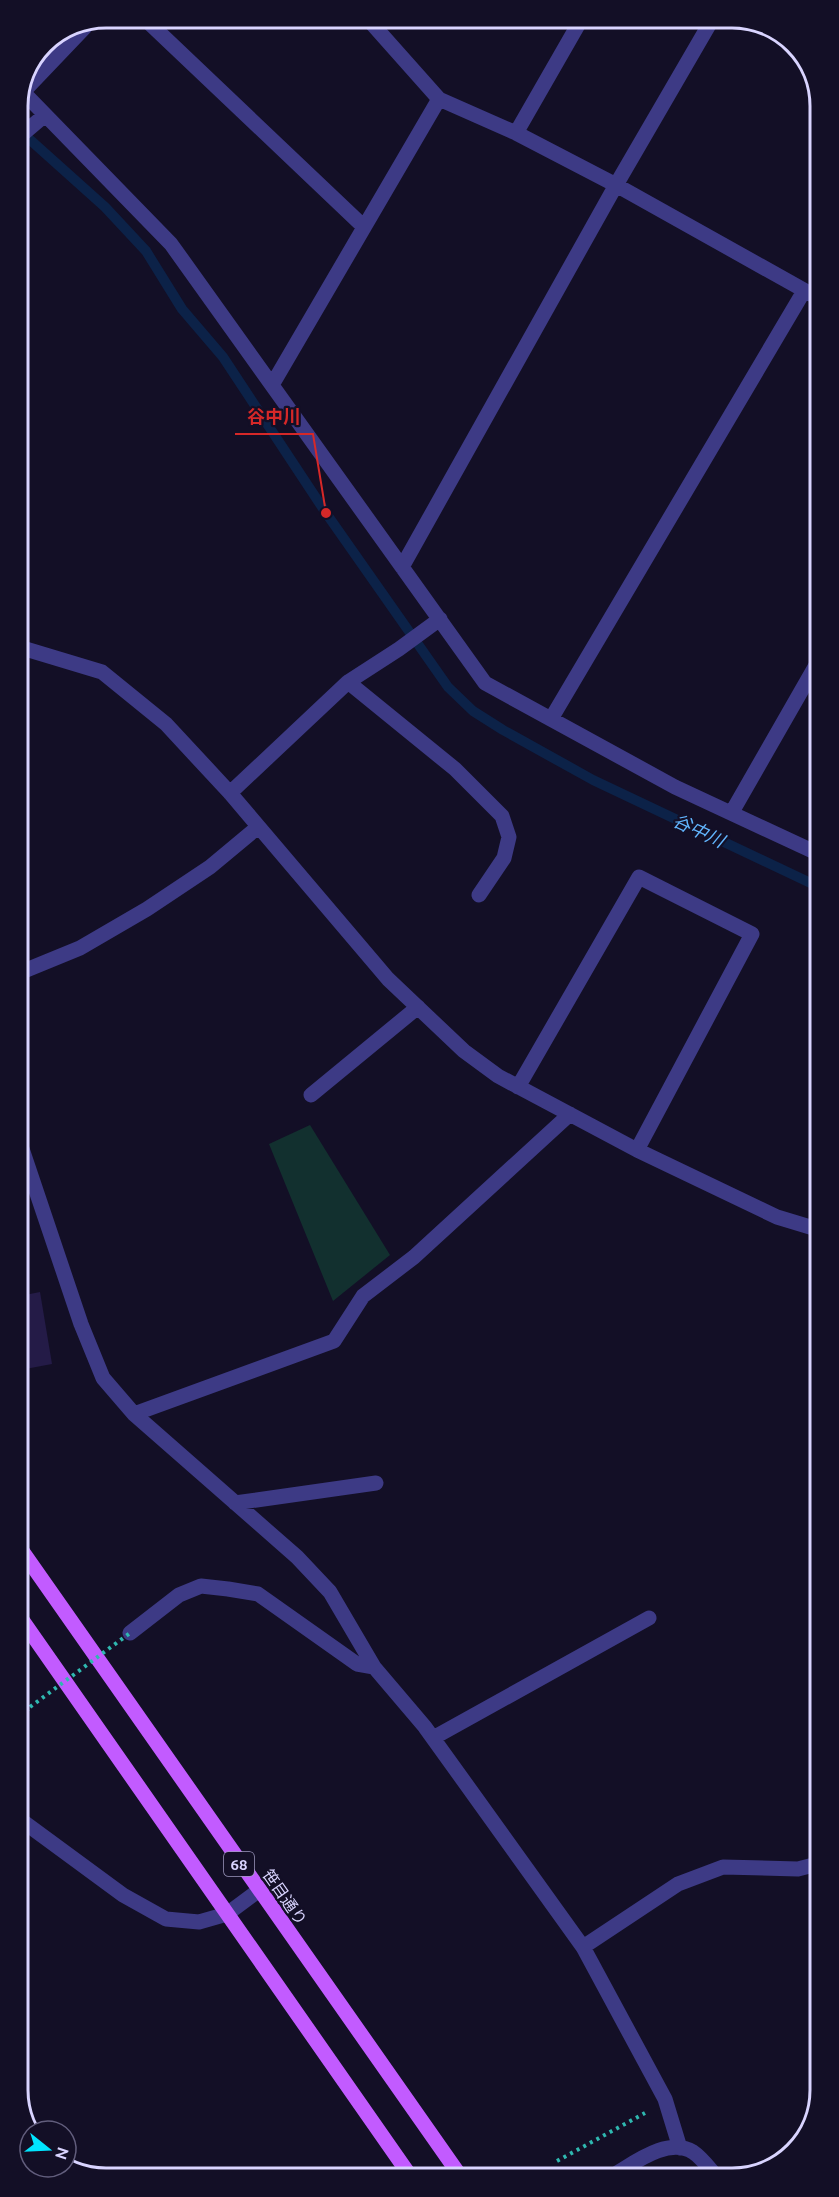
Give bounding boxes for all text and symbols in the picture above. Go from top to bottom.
callout: 谷中川 [235,398,313,434]
text: 谷中川 [247,406,301,426]
water label: 谷中川 [670,810,730,851]
road number: 68 [224,1852,254,1876]
street label: 笹目通り [259,1866,311,1928]
north arrow [18,2119,78,2179]
text: N [52,2145,73,2162]

